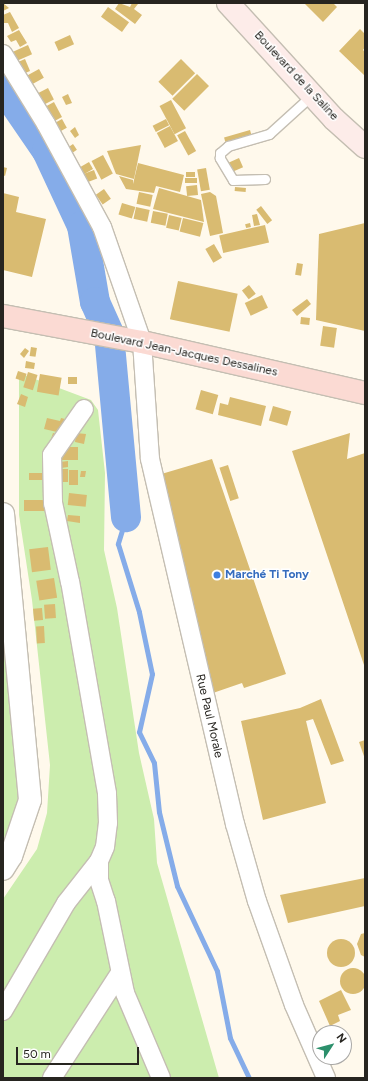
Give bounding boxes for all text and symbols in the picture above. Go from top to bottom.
street label: Boulevard de la Saline [251,28,341,124]
street label: Boulevard Jean-Jacques Dessalines [89,326,279,380]
place label: Marché Ti Tony [225,568,309,582]
marker: Marché Ti Tony [212,570,222,580]
street label: Rue Paul Morale [192,673,226,759]
north arrow [312,1025,352,1065]
text: N [334,1031,349,1045]
scale bar [18,1039,141,1065]
text: 50 m [23,1047,51,1061]

